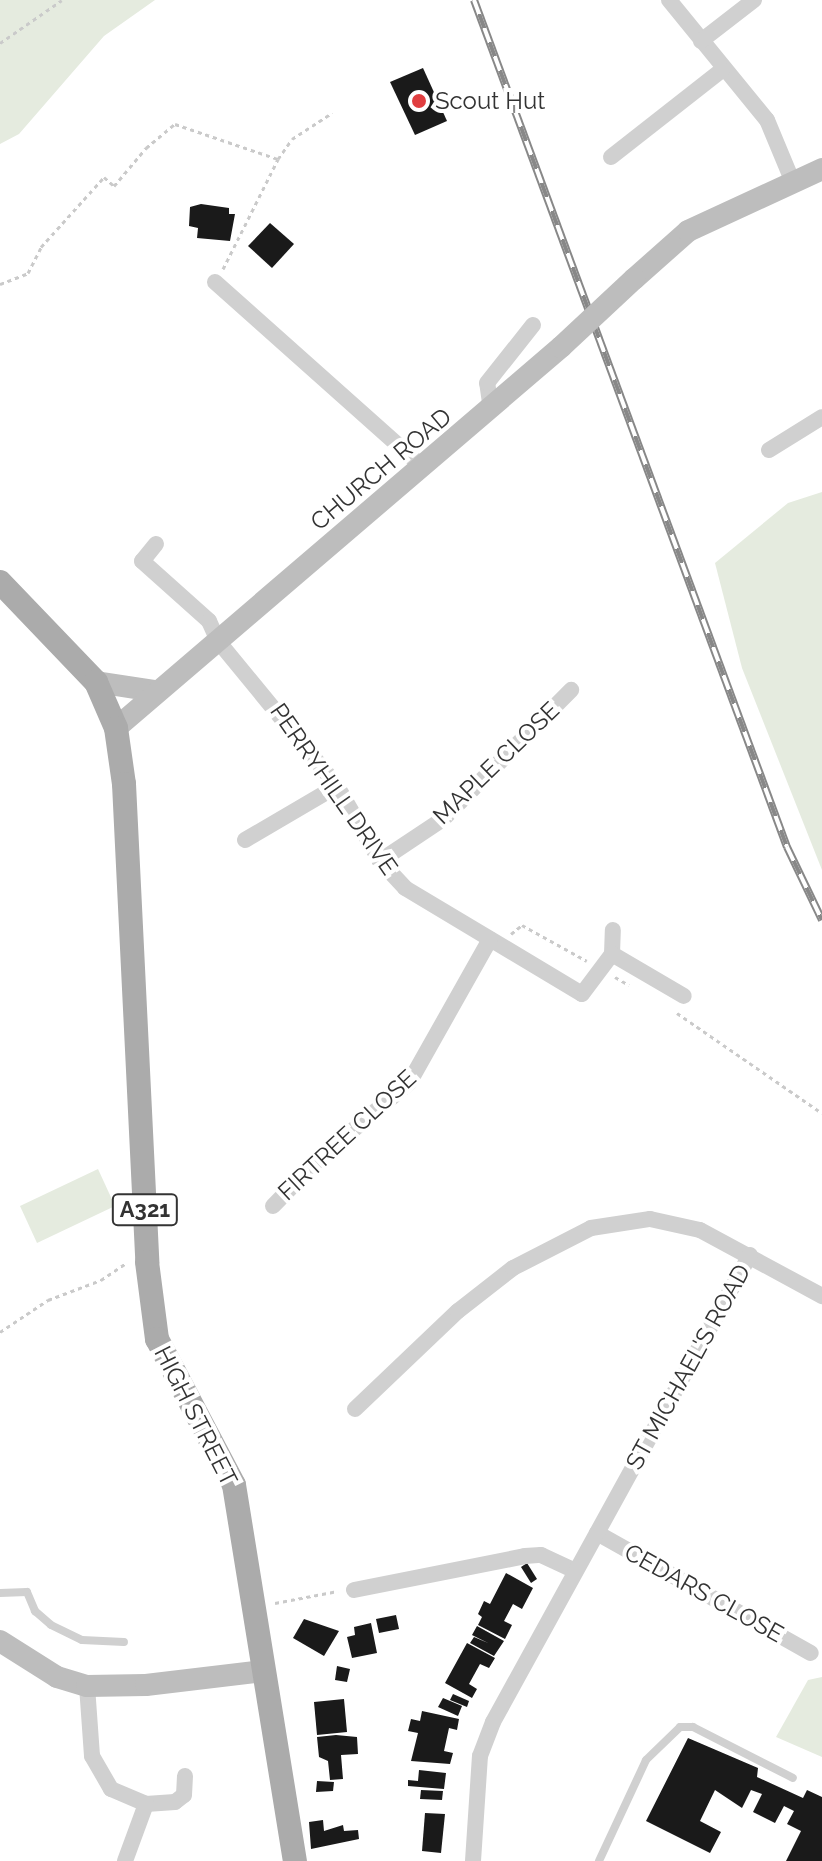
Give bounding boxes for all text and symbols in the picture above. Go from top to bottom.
place label: Scout Hut [435,87,545,115]
marker: Scout Hut [410,92,428,110]
street label: CHURCH ROAD [305,402,457,536]
street label: MAPLE CLOSE [427,696,565,830]
street label: PERRYHILL DRIVE [264,697,404,881]
street label: FIRTREE CLOSE [272,1064,422,1206]
road number: A321 [111,1192,179,1228]
street label: ST MICHAEL'S ROAD [619,1259,757,1475]
street label: HIGH STREET [148,1341,244,1491]
street label: CEDARS CLOSE [620,1537,788,1649]

